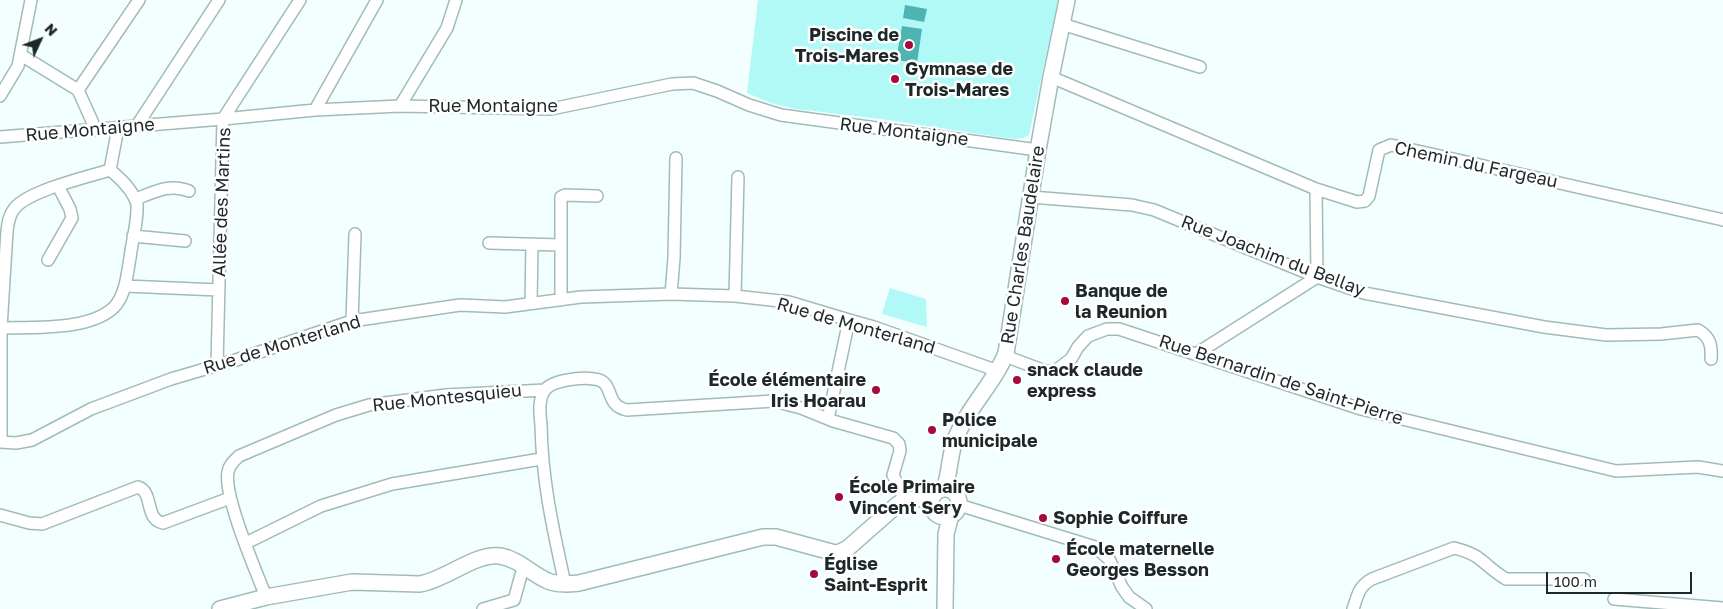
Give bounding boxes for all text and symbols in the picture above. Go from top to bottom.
north arrow [15,15,65,65]
text: N [41,20,61,39]
place label: Piscine de Trois-Mares [795,24,899,66]
marker: Piscine de Trois-Mares [903,39,915,51]
place label: Gymnase de Trois-Mares [905,58,1013,100]
marker: Gymnase de Trois-Mares [889,73,901,85]
street label: Rue Montaigne [428,95,558,117]
street label: Rue Montaigne [838,113,970,151]
street label: Rue Montaigne [24,114,156,146]
street label: Allée des Martins [209,127,235,277]
street label: Chemin du Fargeau [1392,137,1560,193]
street label: Rue Charles Baudelaire [997,144,1049,346]
street label: Rue Joachim du Bellay [1178,211,1368,301]
place label: Banque de la Reunion [1075,280,1168,322]
street label: Rue de Monterland [774,293,938,359]
marker: Banque de la Reunion [1059,295,1071,307]
street label: Rue de Monterland [201,311,363,379]
street label: Rue Bernardin de Saint-Pierre [1156,330,1406,430]
place label: snack claude express [1027,359,1143,402]
place label: École élémentaire Iris Hoarau [708,369,866,412]
marker: snack claude express [1011,374,1023,386]
street label: Rue Montesquieu [371,379,523,417]
marker: École élémentaire Iris Hoarau [870,384,882,396]
place label: Police municipale [942,409,1038,452]
marker: Police municipale [926,424,938,436]
place label: École Primaire Vincent Sery [849,476,975,518]
marker: École Primaire Vincent Sery [833,491,845,503]
place label: Sophie Coiffure [1053,507,1188,529]
marker: Sophie Coiffure [1037,512,1049,524]
place label: École maternelle Georges Besson [1066,538,1214,580]
place label: Église Saint-Esprit [824,553,928,596]
marker: École maternelle Georges Besson [1050,553,1062,565]
scale bar [1548,562,1694,594]
marker: Église Saint-Esprit [808,568,820,580]
text: 100 m [1554,572,1597,590]

